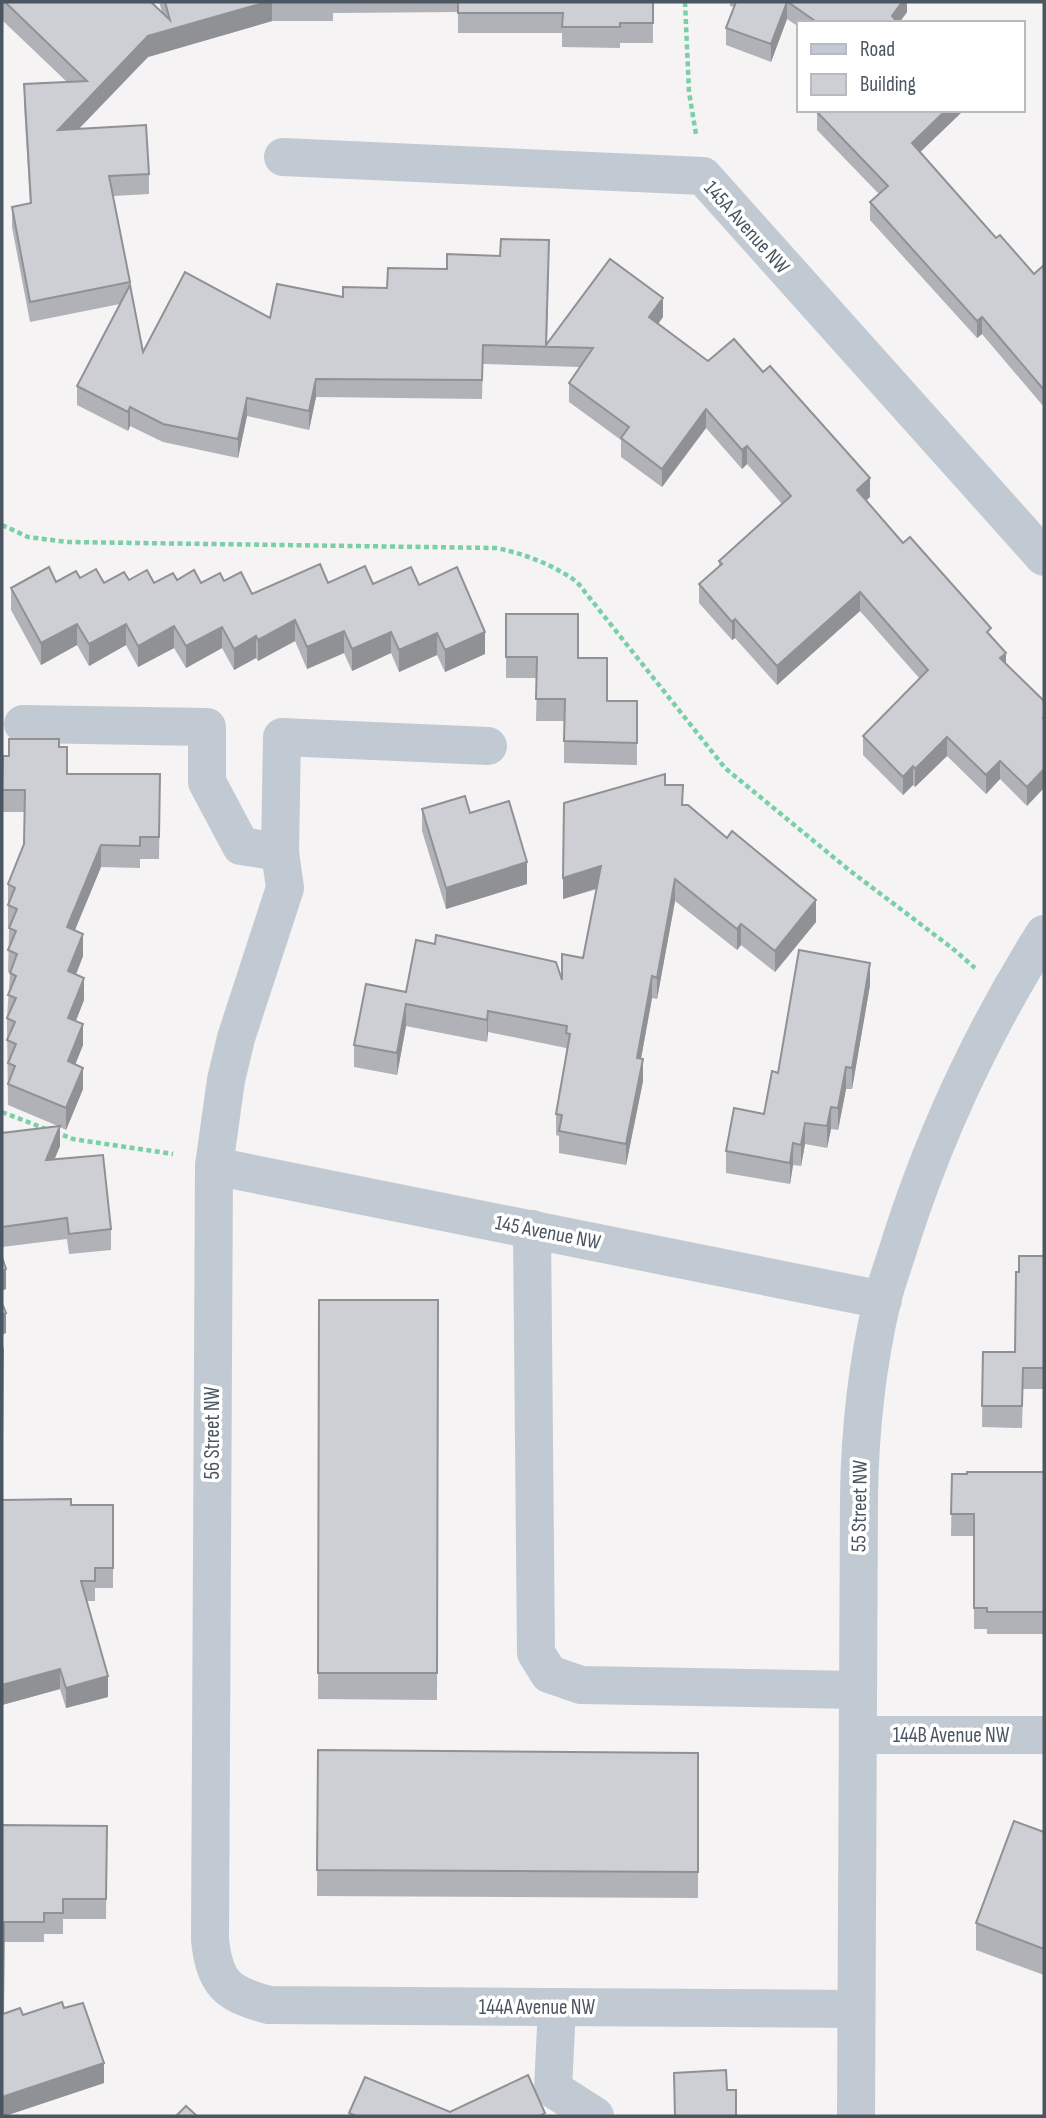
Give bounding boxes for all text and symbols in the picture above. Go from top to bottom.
legend [797,21,1025,112]
text: Road [860,37,895,62]
text: Building [860,72,916,97]
street label: 145A Avenue NW [699,176,795,279]
street label: 145 Avenue NW [493,1210,603,1255]
street label: 56 Street NW [200,1386,225,1480]
street label: 55 Street NW [846,1459,873,1552]
street label: 144B Avenue NW [893,1723,1010,1748]
street label: 144A Avenue NW [479,1995,596,2020]

